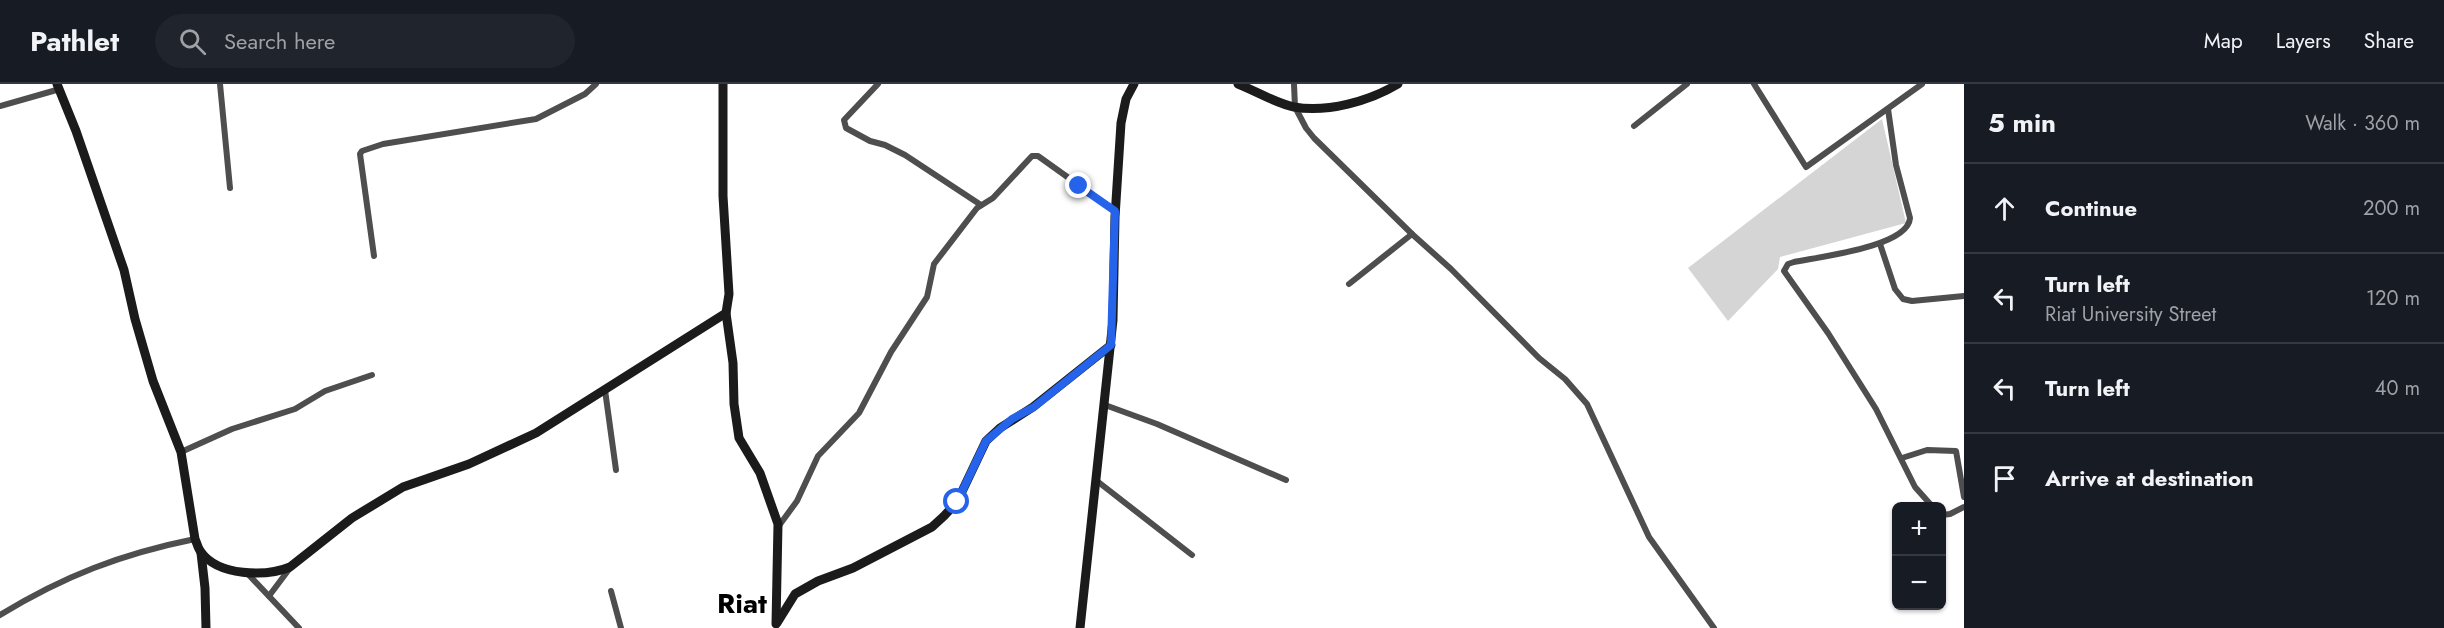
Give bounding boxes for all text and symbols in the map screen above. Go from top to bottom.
search box [155,14,575,68]
text: Pathlet [30,21,119,62]
icon: search [176,25,209,58]
text: Search here [224,25,335,57]
text: Map [2204,26,2243,56]
text: Layers [2276,26,2331,56]
text: Share [2364,26,2414,56]
text: 5 min [1988,104,2056,142]
text: Walk · 360 m [2305,109,2420,138]
route end [1065,172,1091,198]
icon: ahead [1988,192,2021,225]
text: Continue [2045,192,2137,224]
text: 200 m [2363,194,2420,223]
text: Turn left [2045,268,2130,300]
icon: left [1988,282,2021,315]
text: 120 m [2366,284,2420,313]
text: Riat University Street [2045,300,2216,329]
icon: left [1988,372,2021,405]
text: Turn left [2045,372,2130,404]
text: 40 m [2375,374,2420,403]
icon: arrive [1988,462,2021,495]
text: Arrive at destination [2045,462,2254,494]
route start [943,488,969,514]
map controls [1892,502,1946,610]
button: + [1892,502,1946,556]
button: − [1892,556,1946,610]
district label: Riat [717,583,767,624]

